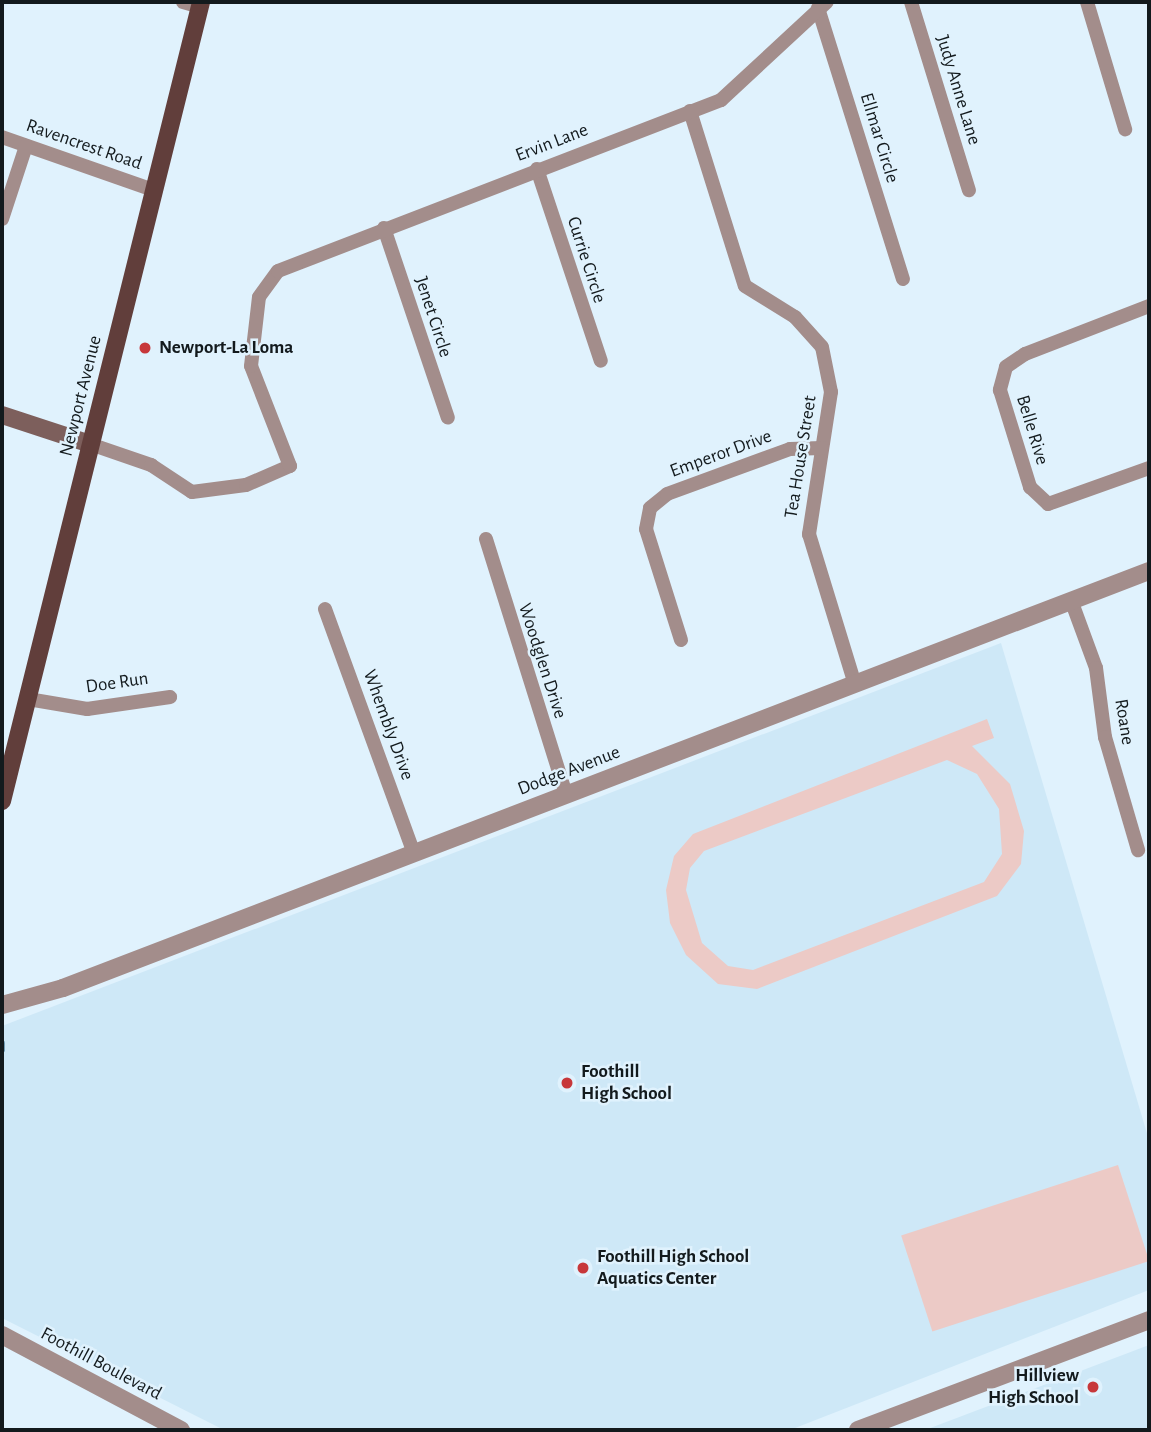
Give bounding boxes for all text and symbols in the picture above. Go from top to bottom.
street label: Judy Anne Lane [930,32,986,148]
street label: Ellmar Circle [855,90,903,186]
street label: Ravencrest Road [23,115,145,175]
street label: Ervin Lane [512,119,592,167]
street label: Currie Circle [561,214,611,306]
street label: Jenet Circle [409,274,457,360]
street label: Newport Avenue [55,333,107,459]
place label: Newport-La Loma [159,337,293,359]
marker: Newport-La Loma [137,340,153,356]
street label: Belle Rive [1011,392,1053,468]
street label: Tea House Street [780,394,822,520]
street label: Emperor Drive [667,425,775,483]
street label: Woodglen Drive [513,601,571,721]
street label: Doe Run [84,667,150,699]
street label: Whembly Drive [357,667,419,783]
street label: Roane [1109,697,1139,747]
street label: Dodge Avenue [515,741,623,801]
place label: Foothill High School [581,1061,672,1105]
marker: Foothill High School [559,1075,575,1091]
place label: Foothill High School Aquatics Center [597,1246,749,1290]
marker: Foothill High School Aquatics Center [575,1260,591,1276]
street label: Foothill Boulevard [36,1322,166,1406]
place label: Hillview High School [988,1365,1079,1409]
marker: Hillview High School [1085,1379,1101,1395]

